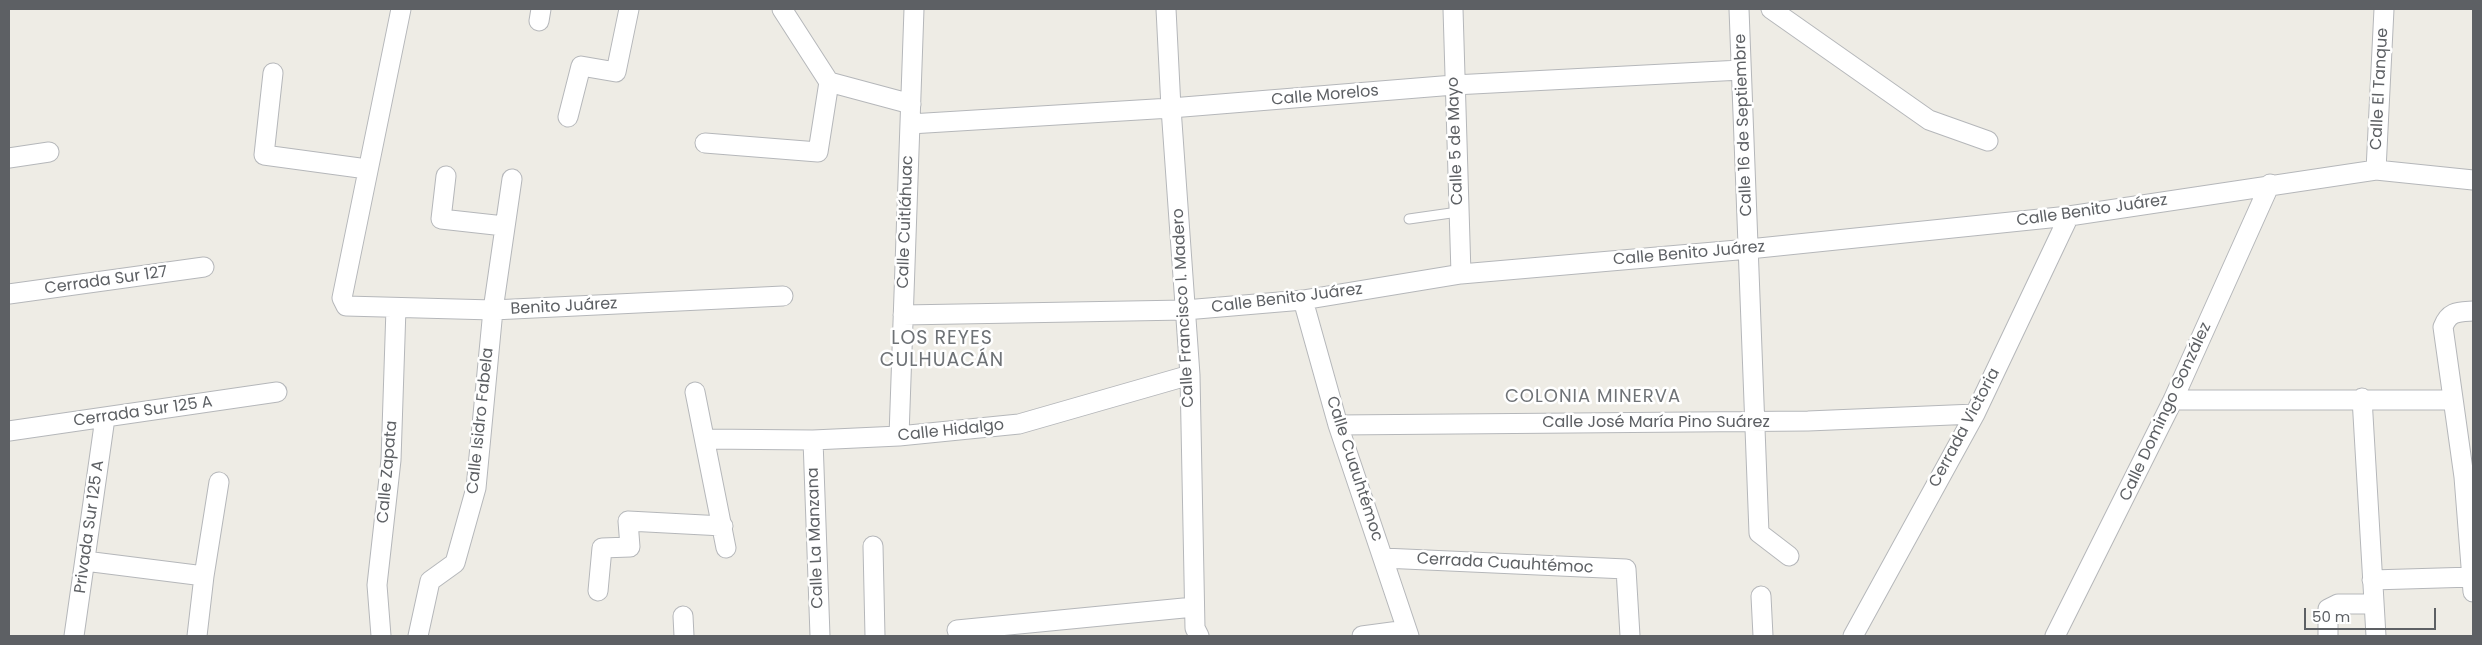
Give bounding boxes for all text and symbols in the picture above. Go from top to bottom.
street label: Calle El Tanque [2367,27,2393,151]
street label: Calle 16 de Septiembre [1731,33,1757,217]
street label: Calle 5 de Mayo [1444,77,1468,205]
street label: Calle Morelos [1271,82,1379,110]
street label: Calle Cuitláhuac [894,155,918,289]
street label: Calle Benito Juárez [2015,191,2169,231]
street label: Calle Francisco I. Madero [1169,208,1199,408]
street label: Calle Benito Juárez [1612,238,1766,270]
street label: Cerrada Sur 127 [43,263,169,299]
street label: Calle Benito Juárez [1210,280,1364,318]
street label: Benito Juárez [510,295,618,319]
street label: Calle Domingo González [2116,320,2216,504]
district label: LOS REYES CULHUACÁN [879,328,1005,372]
street label: Calle Isidro Fabela [464,347,498,495]
street label: Cerrada Victoria [1925,365,2005,491]
district label: COLONIA MINERVA [1503,386,1683,408]
street label: Cerrada Sur 125 A [72,393,214,431]
street label: Calle Cuauhtémoc [1321,394,1387,544]
street label: Calle José María Pino Suárez [1542,413,1770,433]
street label: Calle Hidalgo [897,416,1005,446]
street label: Calle Zapata [374,420,402,524]
street label: Privada Sur 125 A [71,459,109,595]
street label: Calle La Manzana [804,467,828,609]
street label: Cerrada Cuauhtémoc [1416,550,1594,578]
scale bar [2307,598,2440,630]
text: 50 m [2312,606,2350,627]

